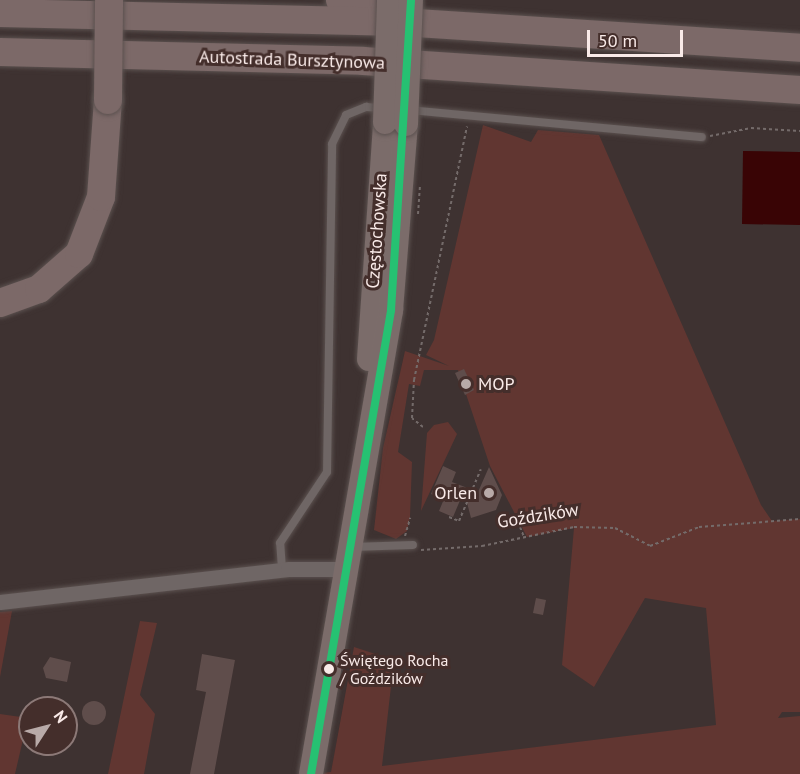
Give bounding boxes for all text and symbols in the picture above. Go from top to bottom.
scale bar [590,18,686,56]
text: 50 m [598,29,637,52]
street label: Autostrada Bursztynowa [199,46,385,74]
street label: Częstochowska [362,173,392,289]
place label: MOP [478,373,515,395]
marker: MOP [459,377,473,391]
place label: Orlen [434,482,477,504]
marker: Orlen [482,486,496,500]
street label: Goździków [496,499,580,533]
place label: Świętego Rocha / Goździków [340,650,449,688]
marker: Świętego Rocha / Goździków [323,663,335,675]
north arrow [18,696,78,756]
text: N [50,706,72,727]

